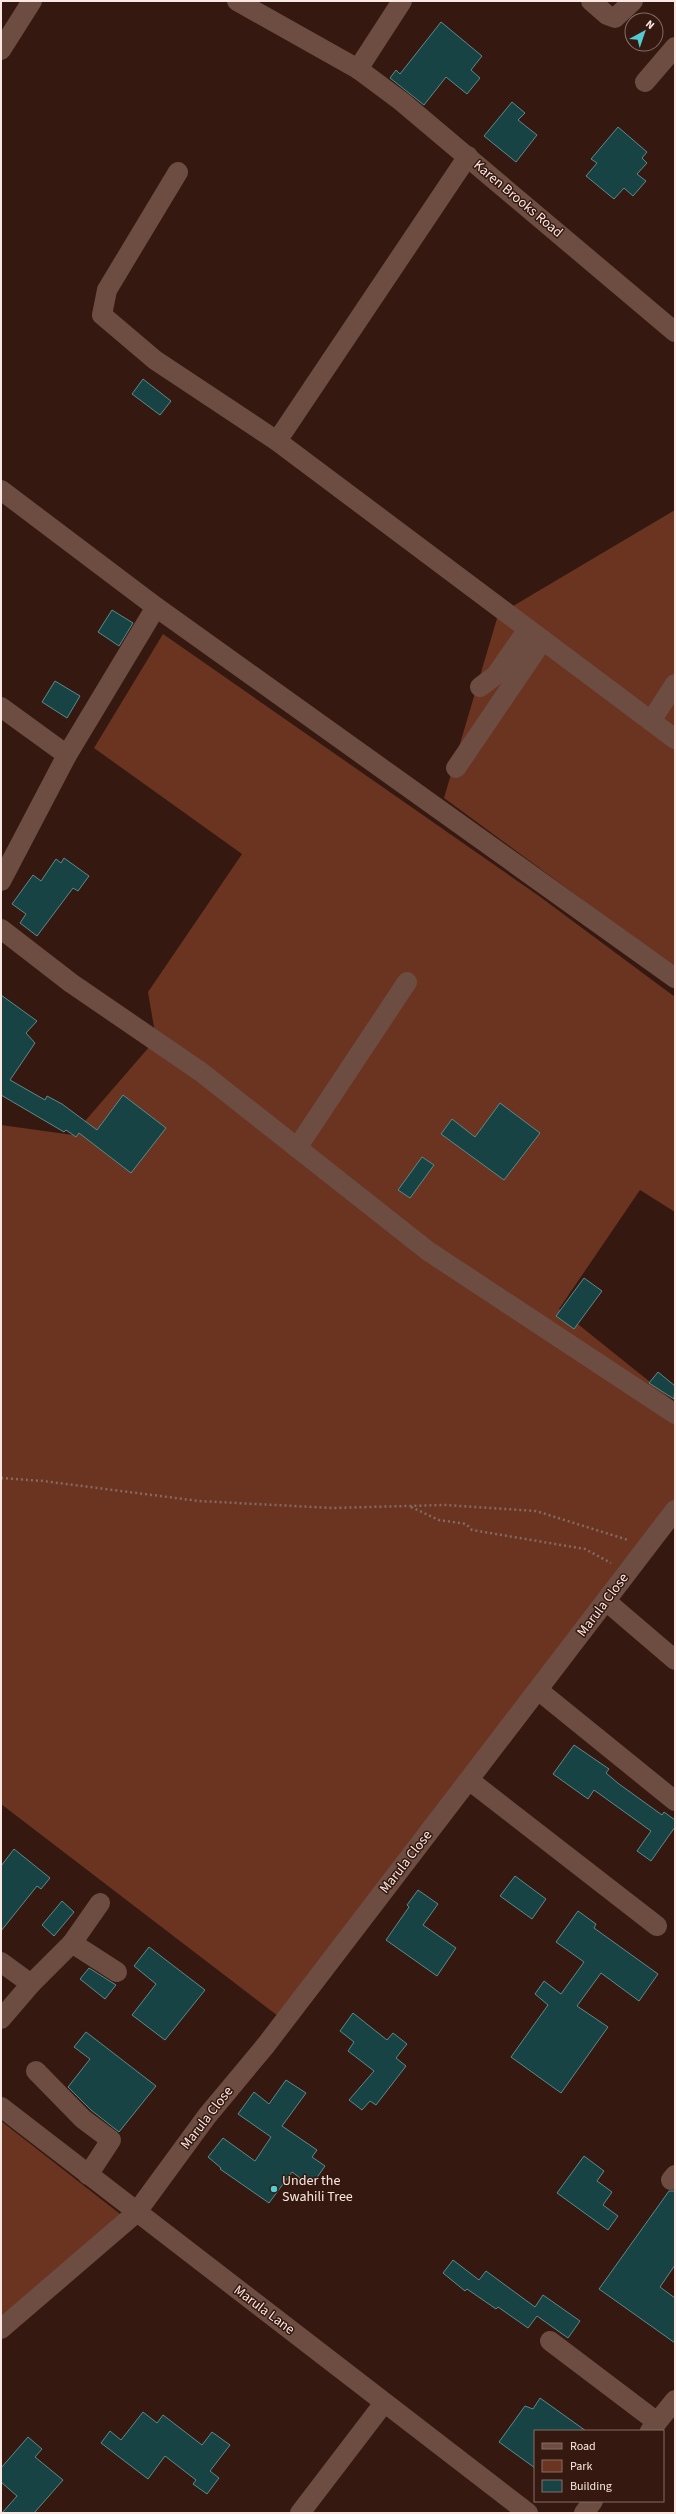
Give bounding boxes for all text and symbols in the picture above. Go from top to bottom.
north arrow [624,12,664,52]
text: N [642,17,658,33]
street label: Karen Brooks Road [469,156,567,242]
street label: Marula Close [572,1569,634,1641]
street label: Marula Close [375,1826,437,1898]
street label: Marula Close [176,2082,238,2154]
place label: Under the Swahili Tree [282,2171,353,2207]
marker: Under the Swahili Tree [269,2184,279,2194]
street label: Marula Lane [229,2280,299,2340]
legend [534,2430,664,2502]
text: Road [570,2438,596,2455]
text: Park [570,2458,592,2475]
text: Building [570,2478,612,2495]

